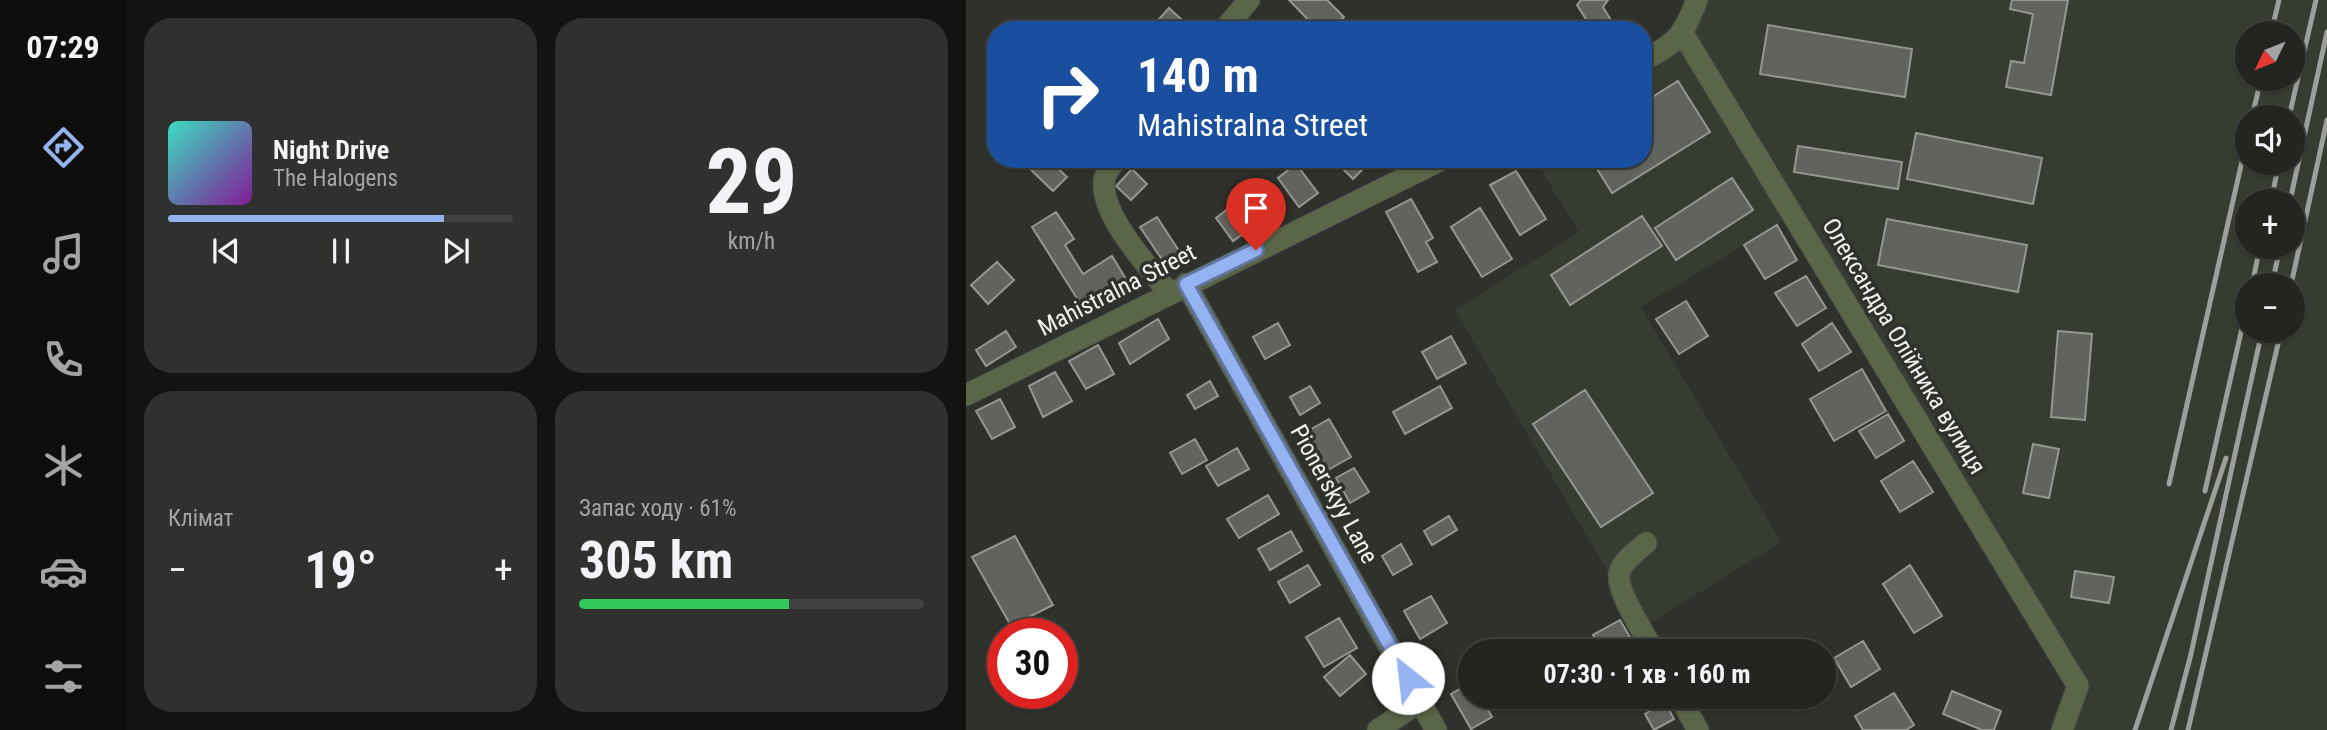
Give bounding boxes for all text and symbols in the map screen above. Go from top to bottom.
north arrow [2235,21,2305,91]
map controls [2235,21,2305,343]
text: 07:29 [26,28,100,66]
text: 140 m [1137,47,1259,104]
icon: right [1022,49,1113,140]
button: sound [2235,105,2305,175]
text: Mahistralna Street [1137,106,1368,144]
icon: directions [39,123,88,172]
text: 29 [706,129,797,235]
text: Night Drive [273,135,389,165]
text: The Halogens [273,165,398,192]
pin [1226,178,1286,250]
icon: arrive [1237,189,1275,227]
button: + [2235,189,2305,259]
street label: Олександра Олійника вулиця [1816,213,1992,479]
text: km/h [728,228,775,255]
icon: music [39,229,88,278]
icon: previous [207,232,245,270]
icon: pause [322,232,360,270]
icon: next [437,232,475,270]
street label: Mahistralna Street [1033,238,1201,342]
button: − [2235,273,2305,343]
icon: phone [39,335,88,384]
street label: Pionerskyy Lane [1284,420,1384,568]
icon: climate [39,441,88,490]
text: Запас ходу · 61% [579,495,737,522]
text: Клімат [168,505,233,532]
text: 305 km [579,530,733,591]
text: 19° [304,540,377,601]
icon: car [39,547,88,596]
text: − [168,548,187,592]
text: + [494,548,513,592]
speed limit sign: 30 [987,618,1078,709]
position arrow [1371,641,1445,715]
icon: filters [39,652,88,701]
text: 07:30 · 1 хв · 160 m [1544,659,1750,689]

